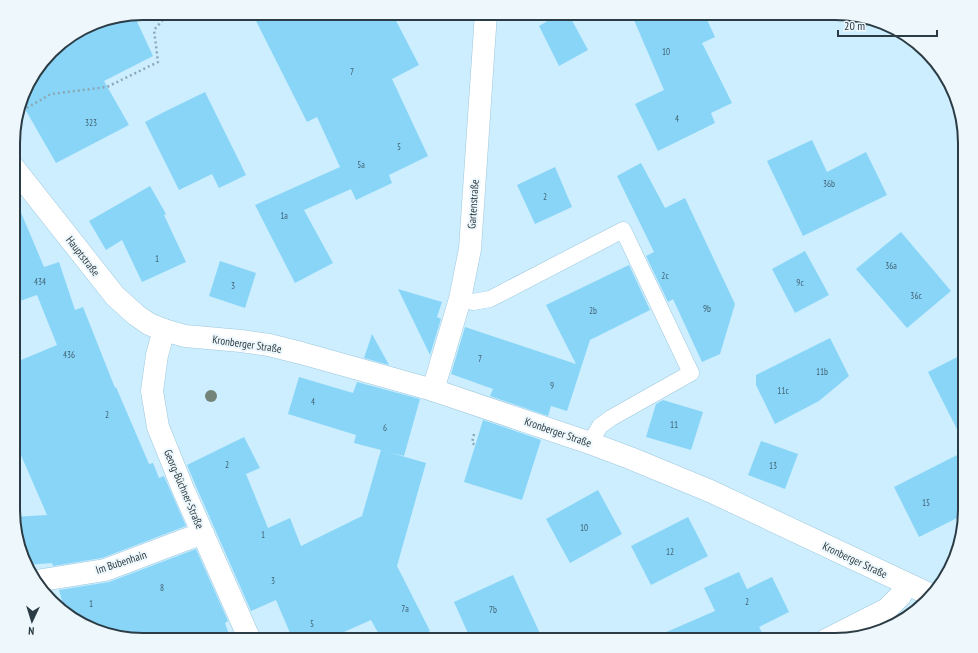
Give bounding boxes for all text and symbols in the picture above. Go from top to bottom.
scale bar [838,12,937,38]
text: 20 m [844,18,865,33]
house number: 10 [662,46,670,57]
house number: 7 [350,66,354,77]
house number: 4 [675,113,679,124]
house number: 323 [85,117,97,128]
house number: 5 [397,141,401,152]
house number: 5a [357,159,365,170]
street label: Gartenstraße [464,178,482,229]
house number: 36b [823,178,835,189]
house number: 2 [543,191,547,202]
house number: 1a [280,210,288,221]
street label: Hauptstraße [63,233,103,279]
house number: 1 [155,253,159,264]
house number: 36a [885,260,897,271]
house number: 2c [661,270,669,281]
house number: 434 [34,276,46,287]
house number: 9c [796,277,804,288]
house number: 3 [231,280,235,291]
house number: 36c [910,290,922,301]
house number: 9b [703,303,711,314]
house number: 2b [589,305,597,316]
street label: Kronberger Straße [211,332,283,356]
house number: 436 [63,349,75,360]
house number: 7 [478,353,482,364]
house number: 11b [816,366,828,377]
house number: 9 [550,380,554,391]
house number: 11c [777,385,789,396]
house number: 4 [311,396,315,407]
house number: 2 [105,409,109,420]
street label: Kronberger Straße [523,414,594,450]
house number: 11 [670,419,678,430]
house number: 6 [383,422,387,433]
street label: Georg-Büchner-Straße [161,447,207,531]
house number: 2 [225,459,229,470]
house number: 13 [769,460,777,471]
house number: 15 [922,497,930,508]
house number: 10 [580,522,588,533]
house number: 1 [261,529,265,540]
street label: Kronberger Straße [820,539,890,581]
house number: 12 [666,546,674,557]
street label: Im Bubenhain [94,547,148,577]
house number: 3 [271,575,275,586]
house number: 8 [160,582,164,593]
house number: 2 [745,596,749,607]
house number: 1 [89,598,93,609]
north arrow [12,601,52,641]
house number: 7a [401,603,409,614]
house number: 7b [489,604,497,615]
house number: 5 [310,618,314,629]
text: N [28,624,35,638]

